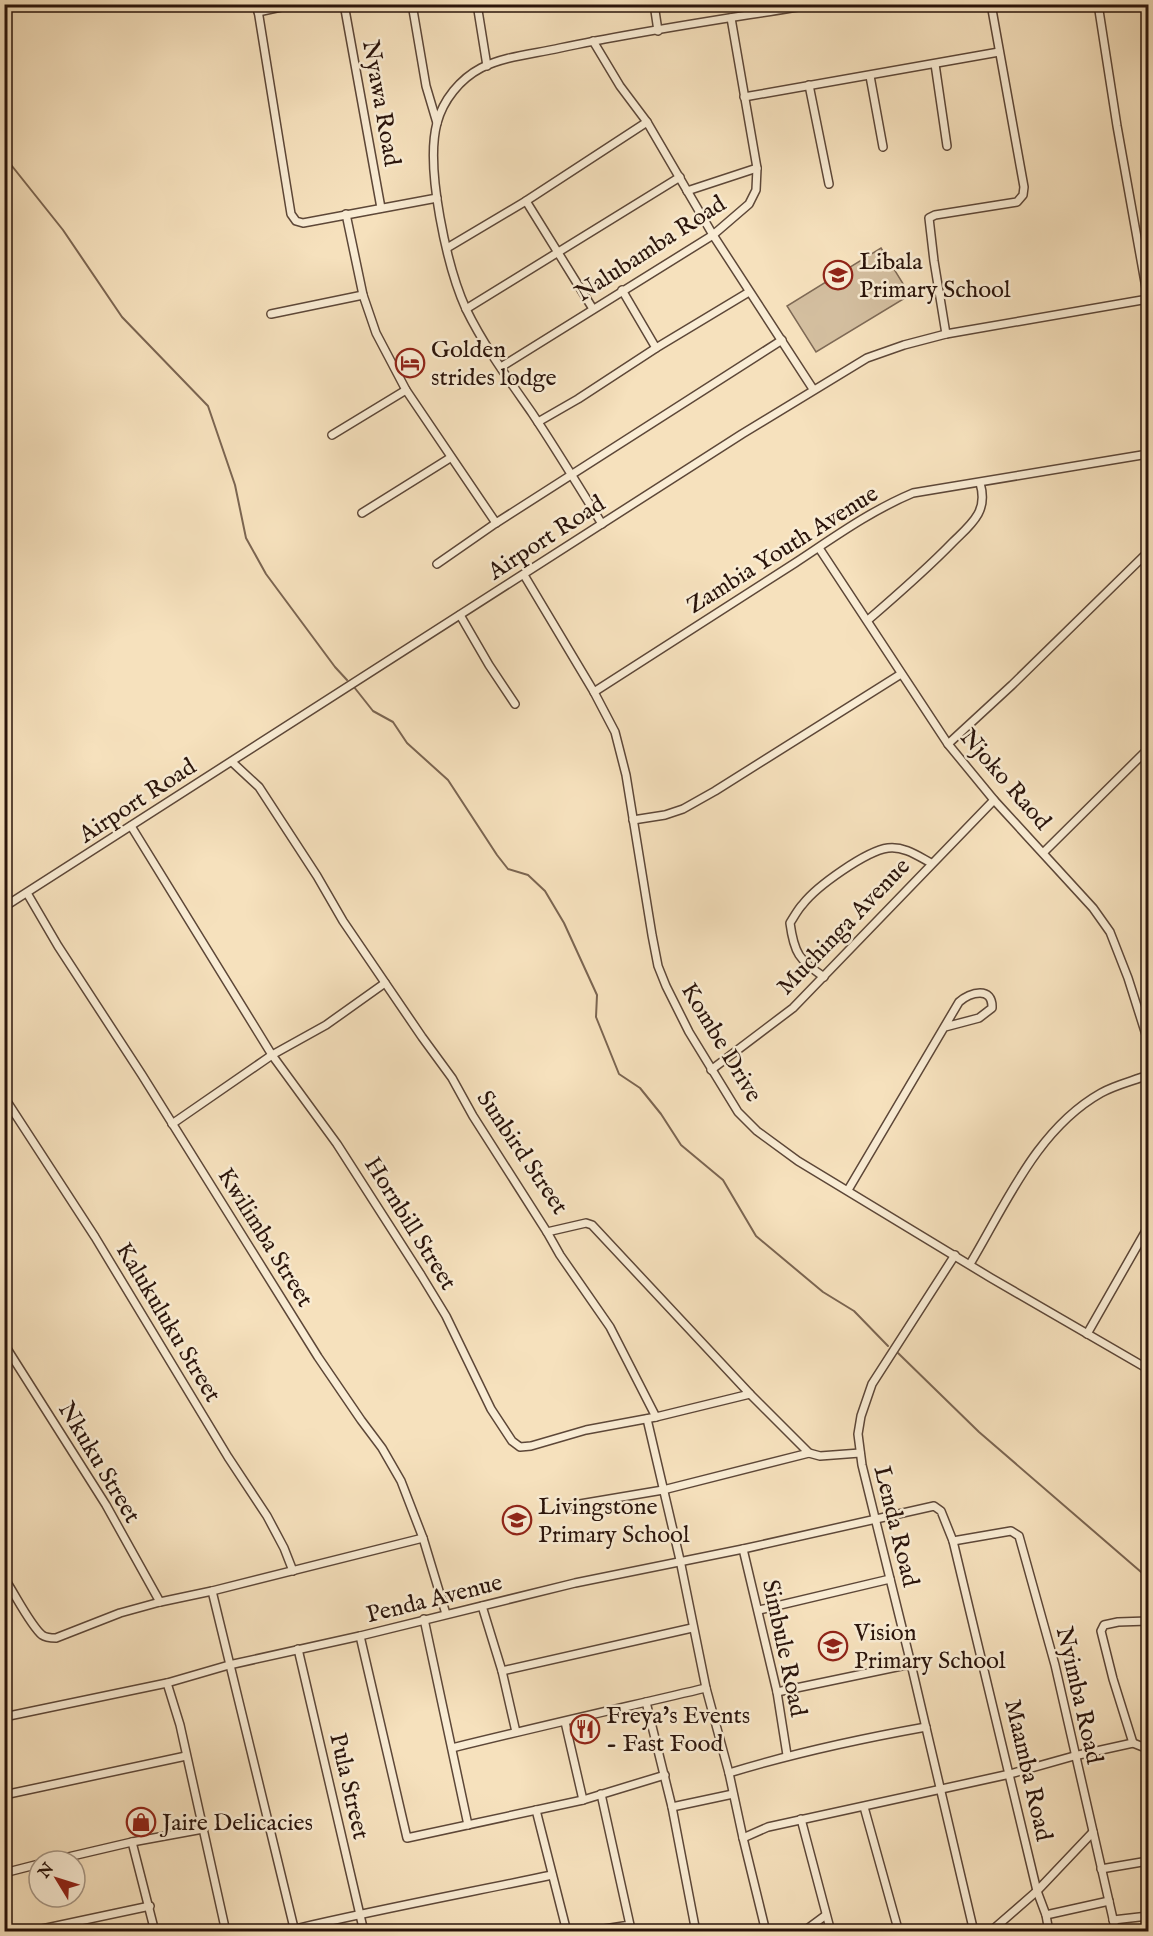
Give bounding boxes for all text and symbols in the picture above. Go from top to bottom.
street label: Nyawa Road [354,38,407,169]
street label: Nalubamba Road [570,189,732,310]
place label: Libala Primary School [859,247,1011,306]
school or university icon: Libala Primary School [822,259,854,291]
place label: Golden strides lodge [431,335,557,394]
hotel icon: Golden strides lodge [394,347,426,379]
street label: Zambia Youth Avenue [681,479,884,622]
street label: Airport Road [481,489,612,588]
street label: Njoko Raod [952,723,1057,837]
street label: Airport Road [72,752,203,851]
street label: Muchinga Avenue [771,852,917,1002]
street label: Kombe Drive [673,978,768,1108]
street label: Sunbird Street [469,1085,575,1221]
street label: Hornbill Street [356,1151,463,1296]
street label: Kwilimba Street [210,1162,320,1313]
street label: Kalukuluku Street [108,1237,228,1408]
street label: Nkuku Street [50,1396,147,1529]
street label: Lenda Road [866,1463,926,1590]
place label: Livingstone Primary School [538,1492,690,1551]
school or university icon: Livingstone Primary School [501,1504,533,1536]
street label: Penda Avenue [363,1568,506,1631]
street label: Simbule Road [754,1577,813,1720]
place label: Vision Primary School [853,1618,1006,1677]
street label: Nyimba Road [1048,1624,1109,1767]
school or university icon: Vision Primary School [817,1630,849,1662]
street label: Maamba Road [996,1696,1059,1844]
place label: Freya's Events - Fast Food [606,1701,750,1760]
restaurant icon: Freya's Events - Fast Food [569,1713,601,1745]
street label: Pula Street [321,1730,376,1843]
shop icon: Jaire Delicacies [125,1806,157,1838]
place label: Jaire Delicacies [159,1808,313,1839]
north arrow [27,1849,87,1909]
text: N [34,1859,59,1883]

